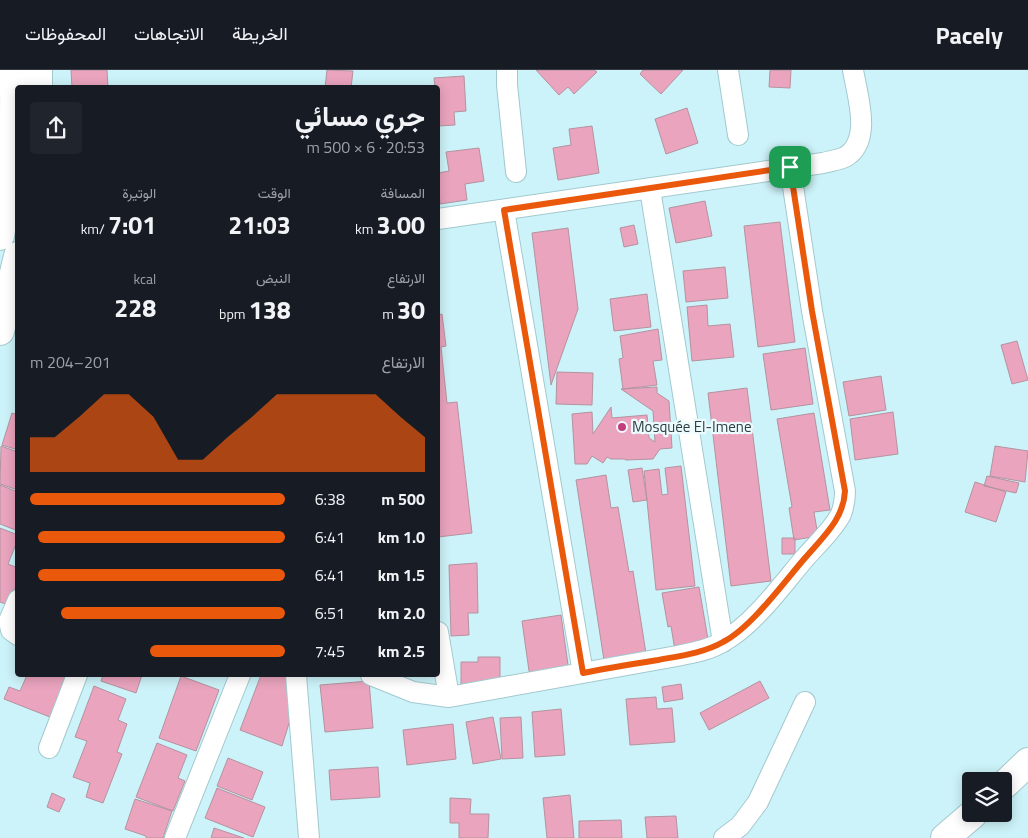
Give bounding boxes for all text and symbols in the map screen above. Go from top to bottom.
text: Pacely [935,17,1003,53]
text: المحفوظات [25,20,106,47]
text: الاتجاهات [134,20,204,47]
text: الخريطة [232,20,288,47]
text: جري مسائي [295,94,425,137]
button: share [30,102,82,154]
text: 20:53 · 6 × 500 m [306,135,425,159]
pin [769,146,811,188]
icon: arrive [776,153,804,181]
text: الوتيرة [122,182,156,203]
text: الوقت [258,182,291,203]
text: المسافة [381,182,425,203]
text: 7:01 [108,206,156,244]
text: 21:03 [228,206,291,244]
text: 3.00 [377,206,425,244]
text: /km [81,218,108,239]
text: km [355,218,377,239]
text: النبض [256,267,291,288]
text: الارتفاع [387,267,425,288]
text: kcal [133,268,156,289]
text: 228 [114,289,156,327]
text: 138 [249,291,291,329]
text: 30 [397,291,425,329]
text: bpm [219,303,249,324]
text: m [382,303,397,324]
text: 201–204 m [30,350,111,374]
text: الارتفاع [382,350,425,374]
place label: Mosquée El-Imene [632,415,752,438]
marker: Mosquée El-Imene [616,421,628,433]
text: 6:38 [315,487,345,511]
text: 500 m [381,487,425,511]
text: 6:41 [315,525,345,549]
text: 1.0 km [378,525,425,549]
text: 6:41 [315,563,345,587]
text: 1.5 km [378,563,425,587]
text: 6:51 [315,601,345,625]
text: 2.0 km [378,601,425,625]
text: 7:45 [315,639,345,663]
text: 2.5 km [378,639,425,663]
map controls [962,772,1012,822]
button: layers [962,772,1012,822]

